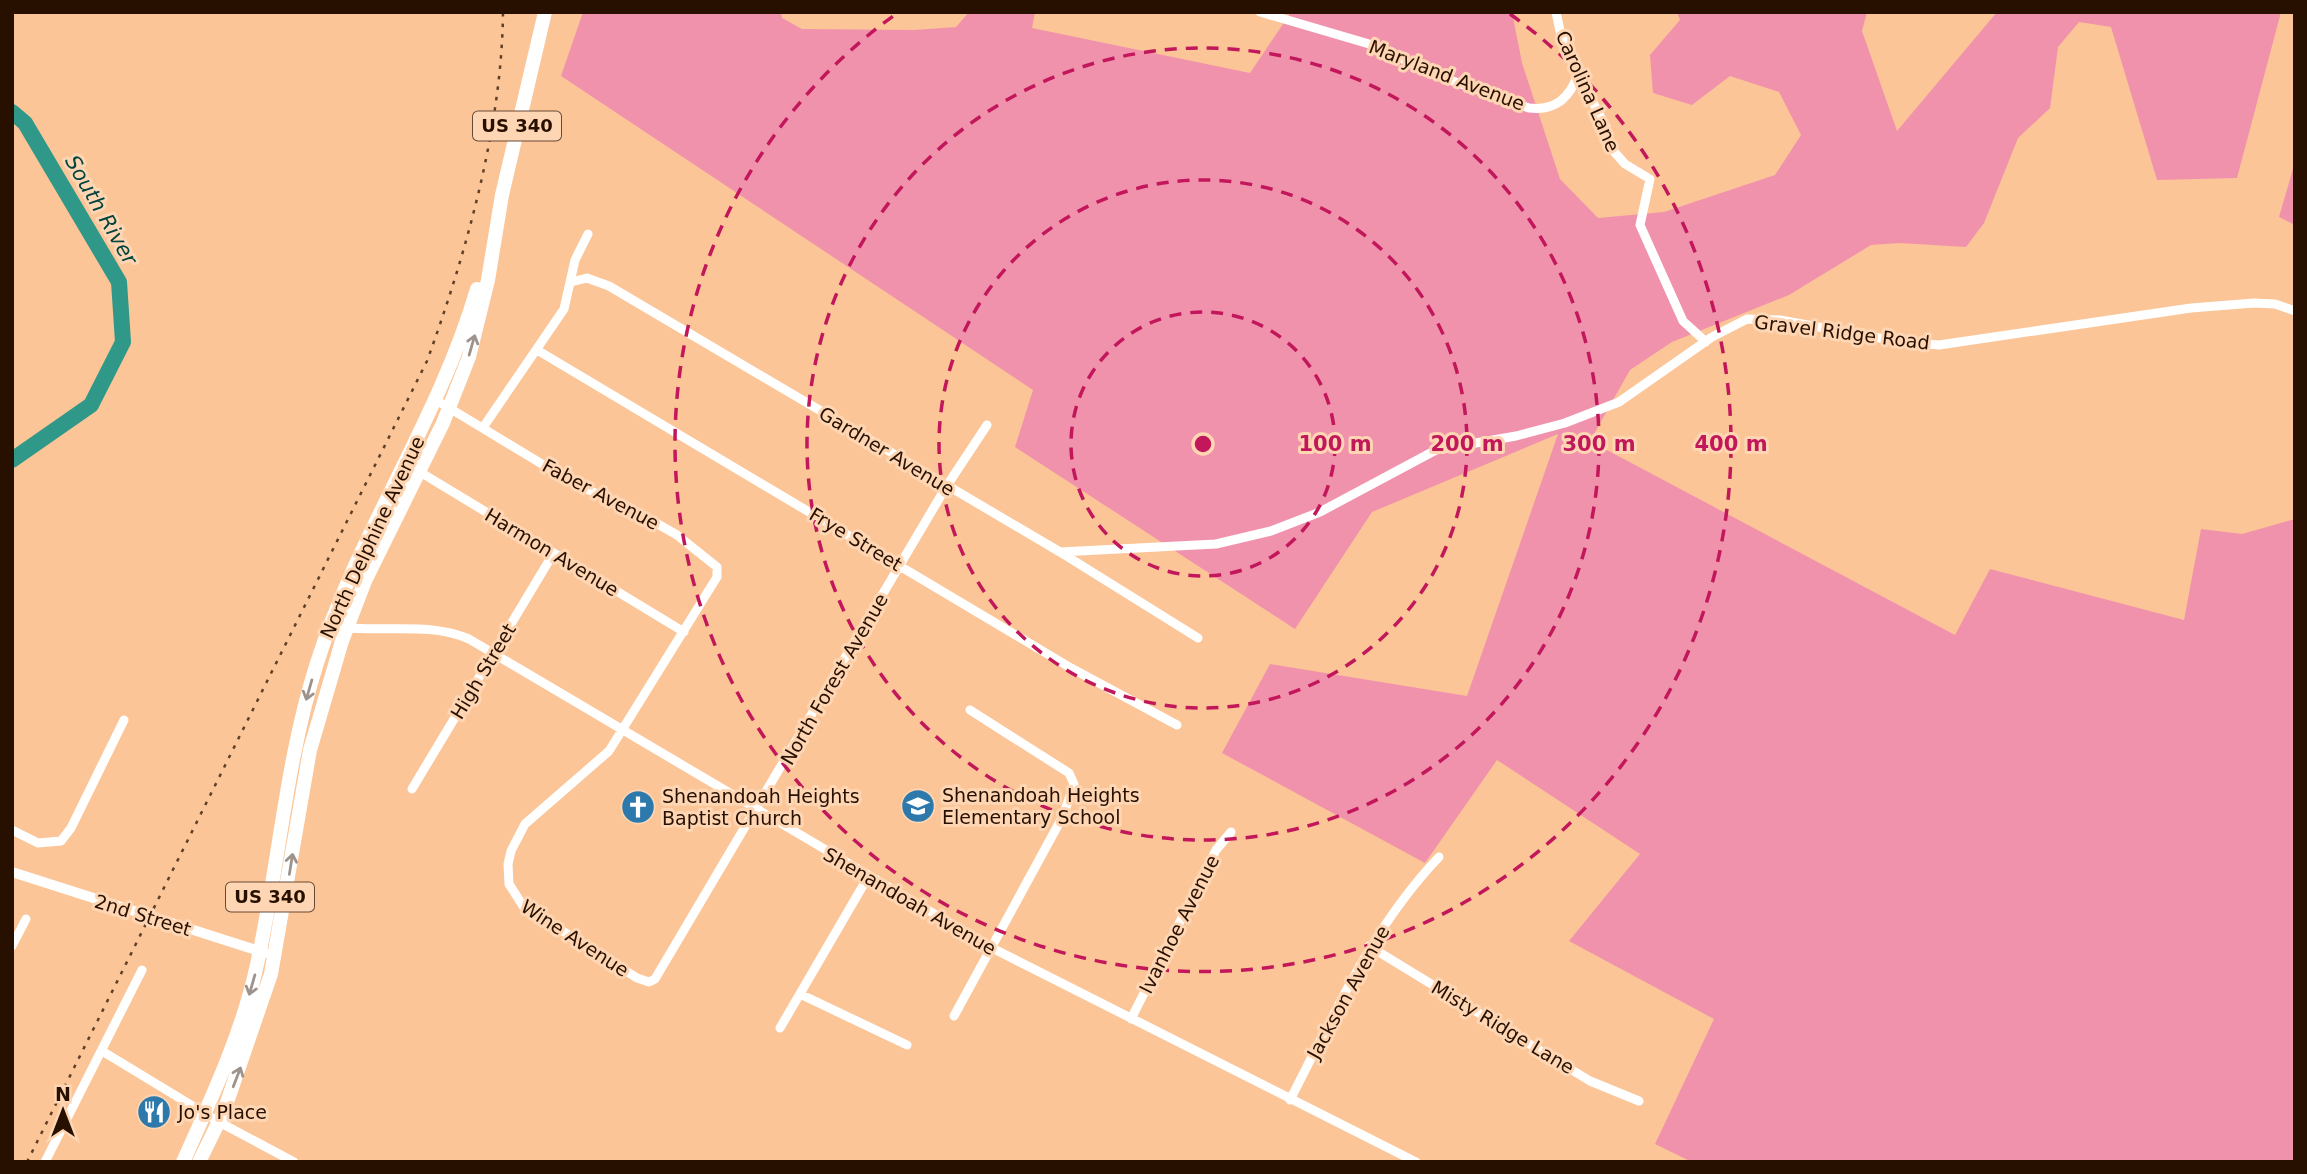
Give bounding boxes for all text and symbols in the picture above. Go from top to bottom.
street label: Carolina Lane [1551,27,1625,155]
street label: Maryland Avenue [1366,35,1528,115]
road number: US 340 [473,112,561,140]
water label: South River [60,151,143,270]
street label: Gravel Ridge Road [1753,310,1931,354]
one-way arrow [466,334,479,357]
street label: Gardner Avenue [815,402,959,500]
street label: North Delphine Avenue [315,432,429,642]
centre of rings [1191,432,1215,456]
text: 100 m [1298,432,1372,456]
text: 200 m [1430,432,1504,456]
text: 300 m [1562,432,1636,456]
text: 400 m [1694,432,1768,456]
street label: Faber Avenue [539,454,663,534]
street label: Harmon Avenue [481,503,623,601]
street label: Frye Street [806,503,906,575]
street label: North Forest Avenue [776,589,892,769]
street label: High Street [446,619,520,723]
one-way arrow [301,679,314,701]
place label: Shenandoah Heights Elementary School [942,784,1140,828]
place label: Shenandoah Heights Baptist Church [662,785,860,829]
school or university icon: Shenandoah Heights Elementary School [899,787,937,825]
church icon: Shenandoah Heights Baptist Church [619,788,657,826]
street label: Shenandoah Avenue [820,843,1000,959]
street label: Ivanhoe Avenue [1135,851,1223,997]
one-way arrow [285,854,298,876]
road number: US 340 [226,882,314,912]
street label: 2nd Street [92,890,194,940]
street label: Wine Avenue [517,895,633,981]
street label: Jackson Avenue [1302,922,1394,1063]
one-way arrow [244,974,257,996]
street label: Misty Ridge Lane [1428,976,1578,1078]
one-way arrow [231,1067,244,1089]
north arrow [28,1076,98,1146]
text: N [55,1083,71,1105]
restaurant icon: Jo's Place [135,1093,173,1131]
place label: Jo's Place [177,1101,267,1123]

